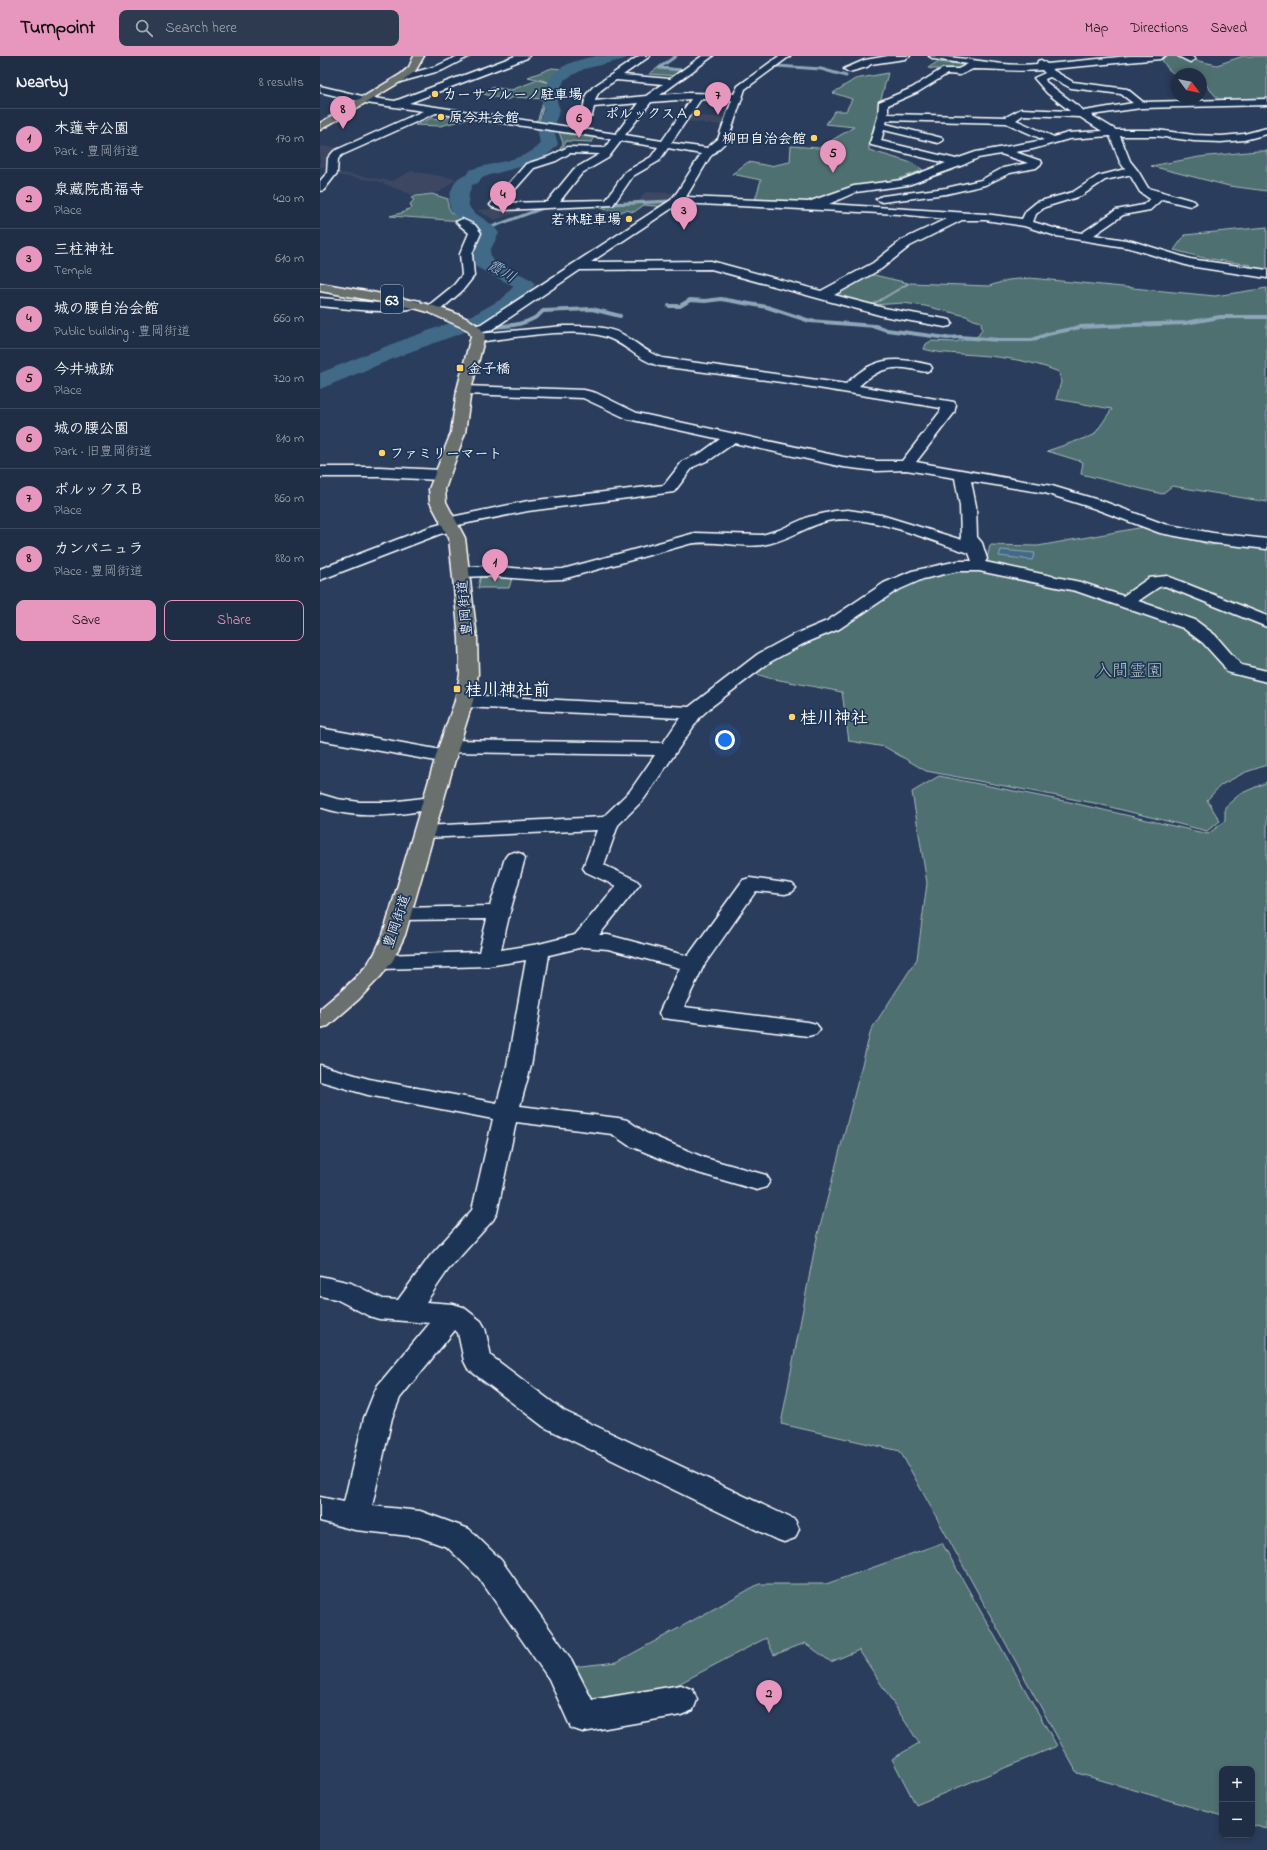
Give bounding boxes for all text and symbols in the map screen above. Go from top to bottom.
search box [119,10,399,46]
text: Turnpoint [20,15,95,42]
icon: search [133,17,155,39]
text: Search here [165,17,237,39]
text: Map [1085,18,1108,39]
text: Directions [1130,18,1188,39]
text: Saved [1210,18,1247,39]
north arrow [1171,68,1207,104]
text: Nearby [16,70,68,95]
text: 8 results [259,73,304,92]
pin: 7 [705,82,731,115]
place label: カーサプルーノ駐車場 [443,85,582,106]
marker: カーサプルーノ駐車場 [430,89,440,99]
pin: 8 [330,96,356,129]
place label: ポルックスＡ [605,104,689,125]
pin: 6 [566,105,592,138]
place label: 原今井会館 [449,108,519,129]
marker: ポルックスＡ [692,108,702,118]
marker: 原今井会館 [436,112,446,122]
text: 木蓮寺公園 [54,118,129,140]
text: 1 [27,129,31,148]
text: 170 m [276,129,304,148]
place label: 柳田自治会館 [722,129,806,150]
marker: 柳田自治会館 [809,133,819,143]
pin: 5 [820,140,846,173]
text: Park · 豊岡街道 [54,142,139,161]
text: 泉藏院髙福寺 [54,179,144,201]
pin: 4 [490,181,516,214]
text: 2 [26,189,32,208]
text: 420 m [273,189,304,208]
pin: 3 [671,197,697,230]
text: Place [54,201,82,220]
place label: 若林駐車場 [551,210,621,231]
marker: 若林駐車場 [624,214,634,224]
text: 三柱神社 [54,239,114,261]
text: 3 [26,249,32,268]
text: 610 m [275,249,304,268]
water label: 霞川 [483,255,520,289]
text: Temple [54,261,92,280]
road number: 63 [381,285,403,313]
text: 城の腰自治会館 [54,298,159,320]
text: 4 [26,309,32,328]
text: 660 m [274,309,304,328]
text: Public building · 豊岡街道 [54,322,190,341]
text: 今井城跡 [54,359,114,381]
place label: 金子橋 [468,359,510,380]
marker: 金子橋 [455,363,465,373]
text: 5 [25,369,33,388]
text: 720 m [273,369,304,388]
text: Place [54,381,82,400]
text: 城の腰公園 [54,418,129,440]
text: 6 [26,429,32,448]
text: 810 m [276,429,304,448]
text: Park · 旧豊岡街道 [54,442,152,461]
place label: ファミリーマート [390,444,503,465]
marker: ファミリーマート [377,448,387,458]
text: ポルックスＢ [54,479,144,501]
text: 7 [26,489,32,508]
text: 860 m [274,489,304,508]
text: Place [54,501,82,520]
text: カンパニュラ [54,538,143,560]
text: 8 [27,549,31,568]
text: 880 m [275,549,304,568]
pin: 1 [482,549,508,582]
text: Place · 豊岡街道 [54,562,143,581]
street label: 豊岡街道 [453,579,478,637]
button: Save [16,600,156,641]
button: Share [164,600,304,641]
park label: 入間霊園 [1095,659,1163,684]
place label: 桂川神社前 [465,678,550,703]
marker: 桂川神社前 [452,684,462,694]
place label: 桂川神社 [800,706,868,731]
marker: 桂川神社 [787,712,797,722]
your location [715,730,735,750]
street label: 豊岡街道 [378,892,416,951]
pin: 2 [756,1680,782,1713]
map controls [1219,1766,1255,1838]
button: + [1219,1766,1255,1802]
button: − [1219,1802,1255,1838]

